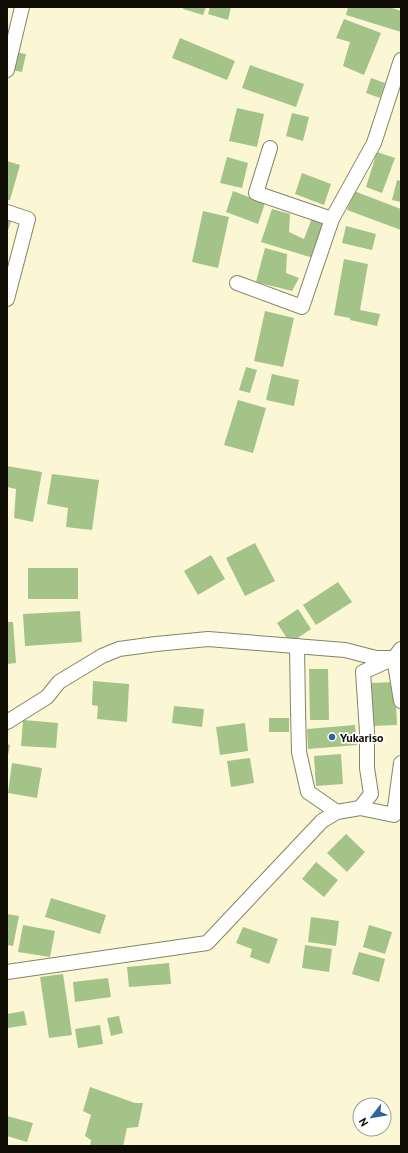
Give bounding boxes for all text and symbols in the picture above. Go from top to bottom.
place label: Yukariso [339,730,384,745]
marker: Yukariso [327,732,337,742]
north arrow [352,1097,392,1137]
text: N [356,1115,371,1129]

